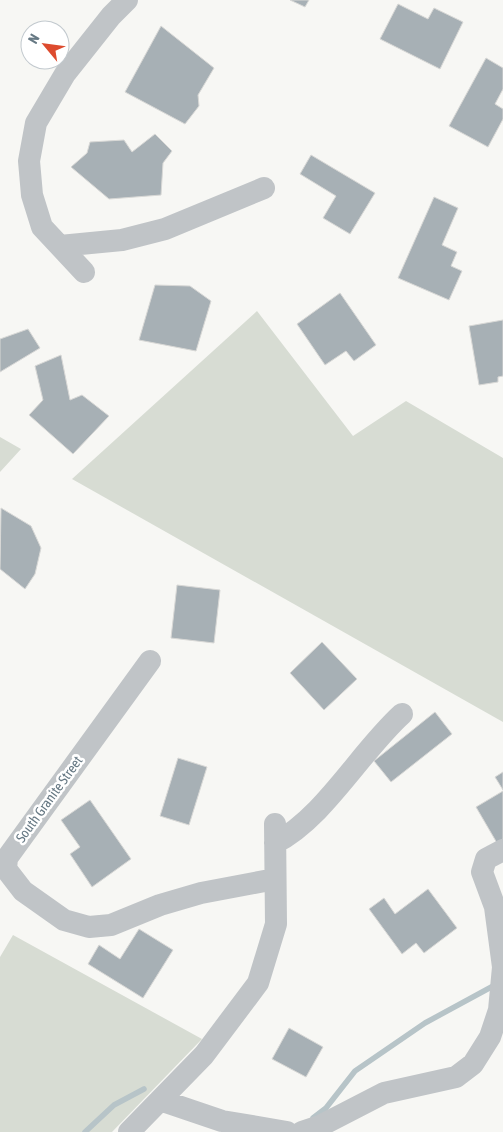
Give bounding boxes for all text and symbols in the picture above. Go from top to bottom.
north arrow [20,20,70,70]
text: N [25,31,43,46]
street label: South Granite Street [12,753,86,845]

